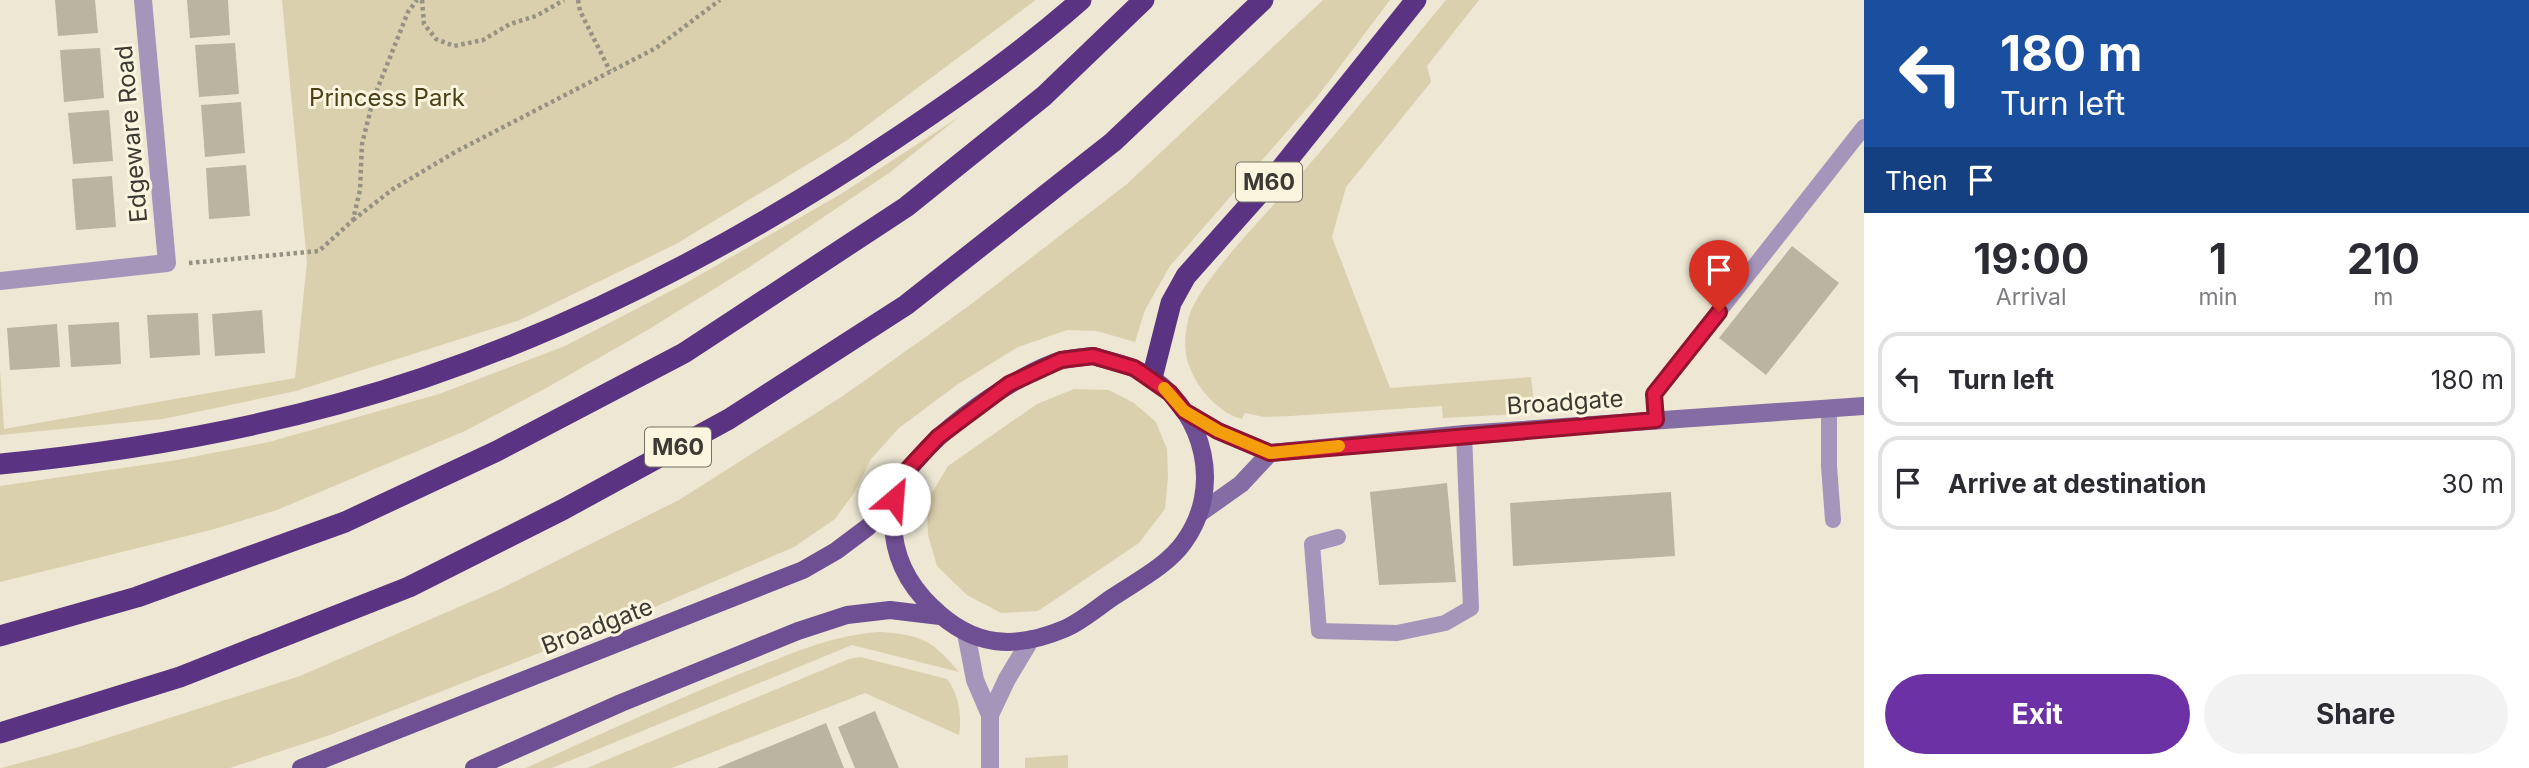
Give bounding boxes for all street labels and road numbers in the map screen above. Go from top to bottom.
street label: Edgeware Road [109,44,153,224]
road number: M60 [1236,162,1302,202]
street label: Broadgate [1506,383,1624,421]
road number: M60 [645,428,711,466]
street label: Broadgate [537,592,657,660]

